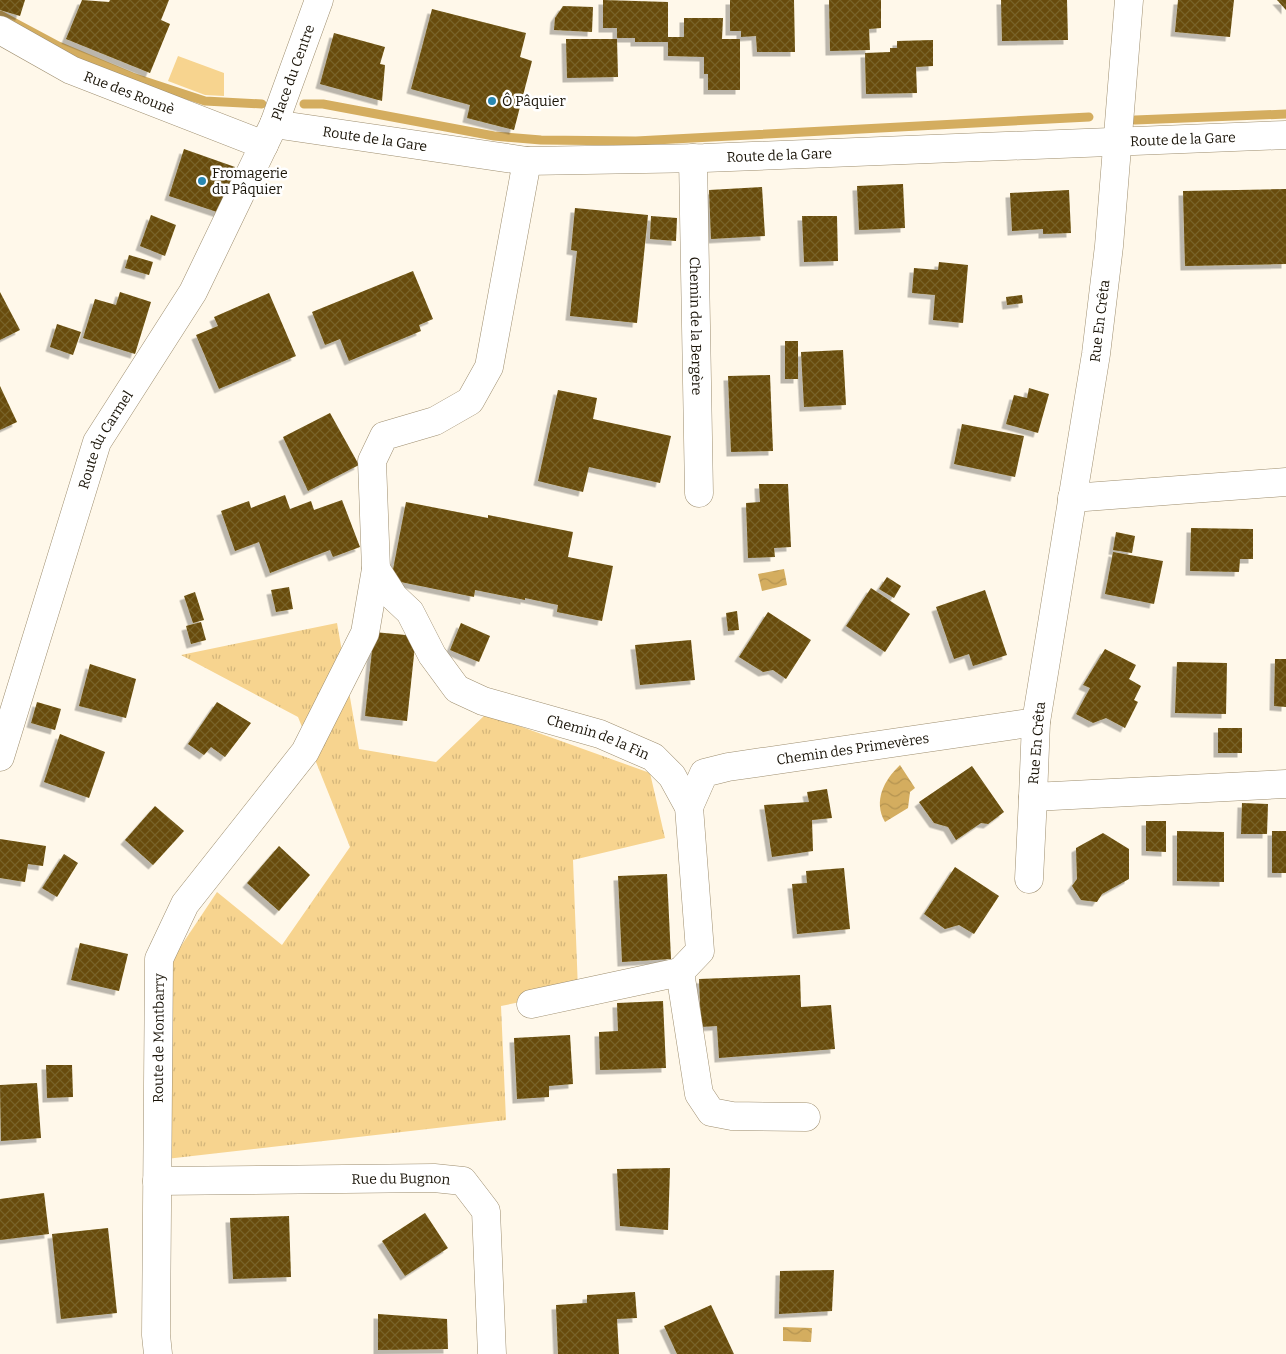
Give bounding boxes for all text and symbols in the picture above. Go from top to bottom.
street label: Place du Centre [268,22,318,123]
street label: Rue des Rounè [81,67,177,118]
place label: Ô Pâquier [502,92,566,110]
marker: Ô Pâquier [486,95,498,107]
street label: Route de la Gare [321,123,428,155]
street label: Route de la Gare [1130,128,1236,150]
street label: Route de la Gare [726,144,832,166]
place label: Fromagerie du Pâquier [212,165,288,198]
marker: Fromagerie du Pâquier [196,175,208,187]
street label: Chemin de la Bergère [686,256,706,395]
street label: Rue En Crêta [1087,278,1114,363]
street label: Route du Carmel [75,387,136,491]
street label: Rue En Crêta [1025,701,1049,785]
street label: Chemin de la Fin [545,711,652,763]
street label: Chemin des Primevères [775,729,930,768]
street label: Route de Montbarry [149,973,167,1103]
street label: Rue du Bugnon [351,1169,451,1188]

